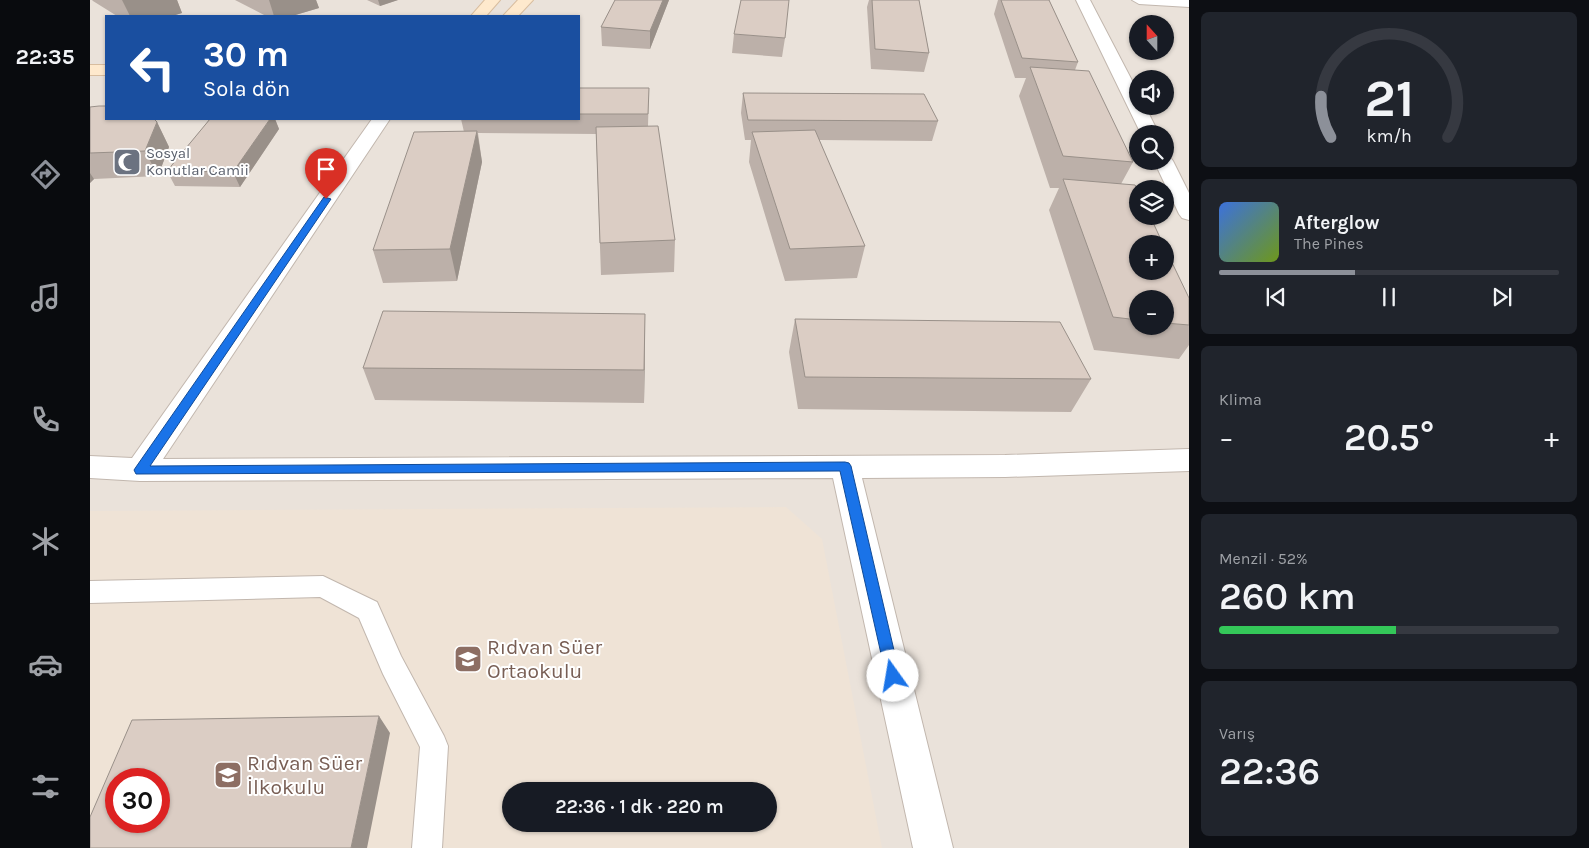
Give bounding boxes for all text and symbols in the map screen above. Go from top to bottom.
north arrow [1129,15,1174,60]
map controls [1129,15,1174,335]
text: 30 m [203,34,289,75]
icon: left [120,35,185,100]
text: 22:35 [15,44,75,70]
text: 21 [1364,68,1414,129]
button: sound [1129,70,1174,115]
text: Sola dön [203,76,290,102]
button: search [1129,125,1174,170]
text: km/h [1366,126,1412,147]
place label: Sosyal Konutlar Camii [146,144,249,179]
mosque icon: Sosyal Konutlar Camii [112,147,142,177]
pin [305,148,347,199]
icon: arrive [312,155,340,183]
icon: directions [28,157,63,192]
button: layers [1129,180,1174,225]
text: Afterglow [1294,212,1380,234]
text: The Pines [1294,234,1364,253]
button: + [1129,235,1174,280]
icon: music [28,280,63,315]
icon: previous [1262,283,1290,311]
icon: pause [1375,283,1403,311]
icon: next [1488,283,1516,311]
button: − [1129,290,1174,335]
text: Klima [1219,390,1262,409]
icon: phone [28,402,63,437]
text: 20.5° [1344,415,1434,460]
text: − [1219,421,1234,454]
text: + [1544,421,1559,454]
icon: climate [28,524,63,559]
text: Menzil · 52% [1219,549,1308,568]
text: 260 km [1219,574,1356,619]
place label: Rıdvan Süer Ortaokulu [487,635,603,683]
school or university icon: Rıdvan Süer Ortaokulu [453,644,483,674]
icon: car [28,647,63,682]
position arrow [866,649,918,701]
text: Varış [1219,724,1255,743]
text: 22:36 [1219,749,1320,794]
place label: Rıdvan Süer İlkokulu [247,751,363,799]
school or university icon: Rıdvan Süer İlkokulu [213,760,243,790]
speed limit sign: 30 [105,768,170,833]
icon: filters [28,769,63,804]
text: 22:36 · 1 dk · 220 m [555,796,724,818]

